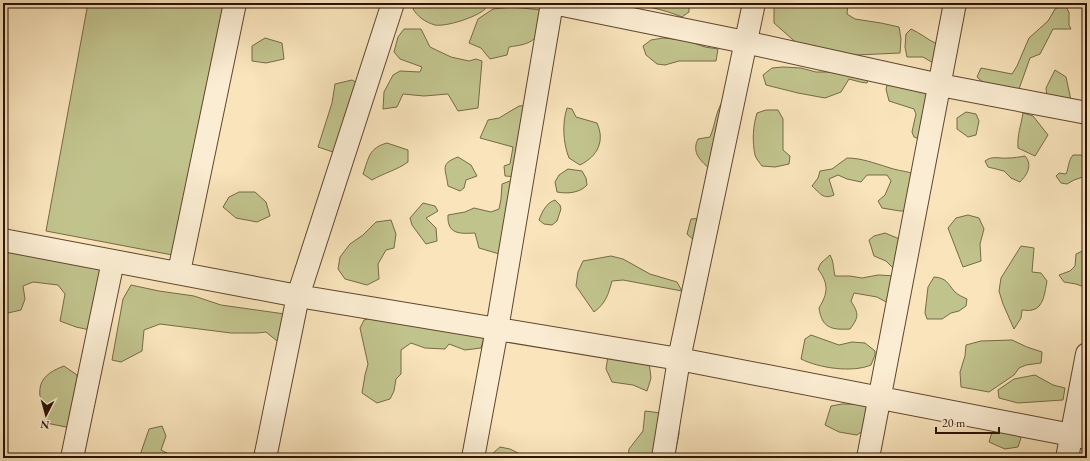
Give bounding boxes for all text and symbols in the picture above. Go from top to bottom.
north arrow [26,395,66,435]
scale bar [936,409,999,435]
text: 20 m [942,415,966,431]
text: N [40,418,50,432]

